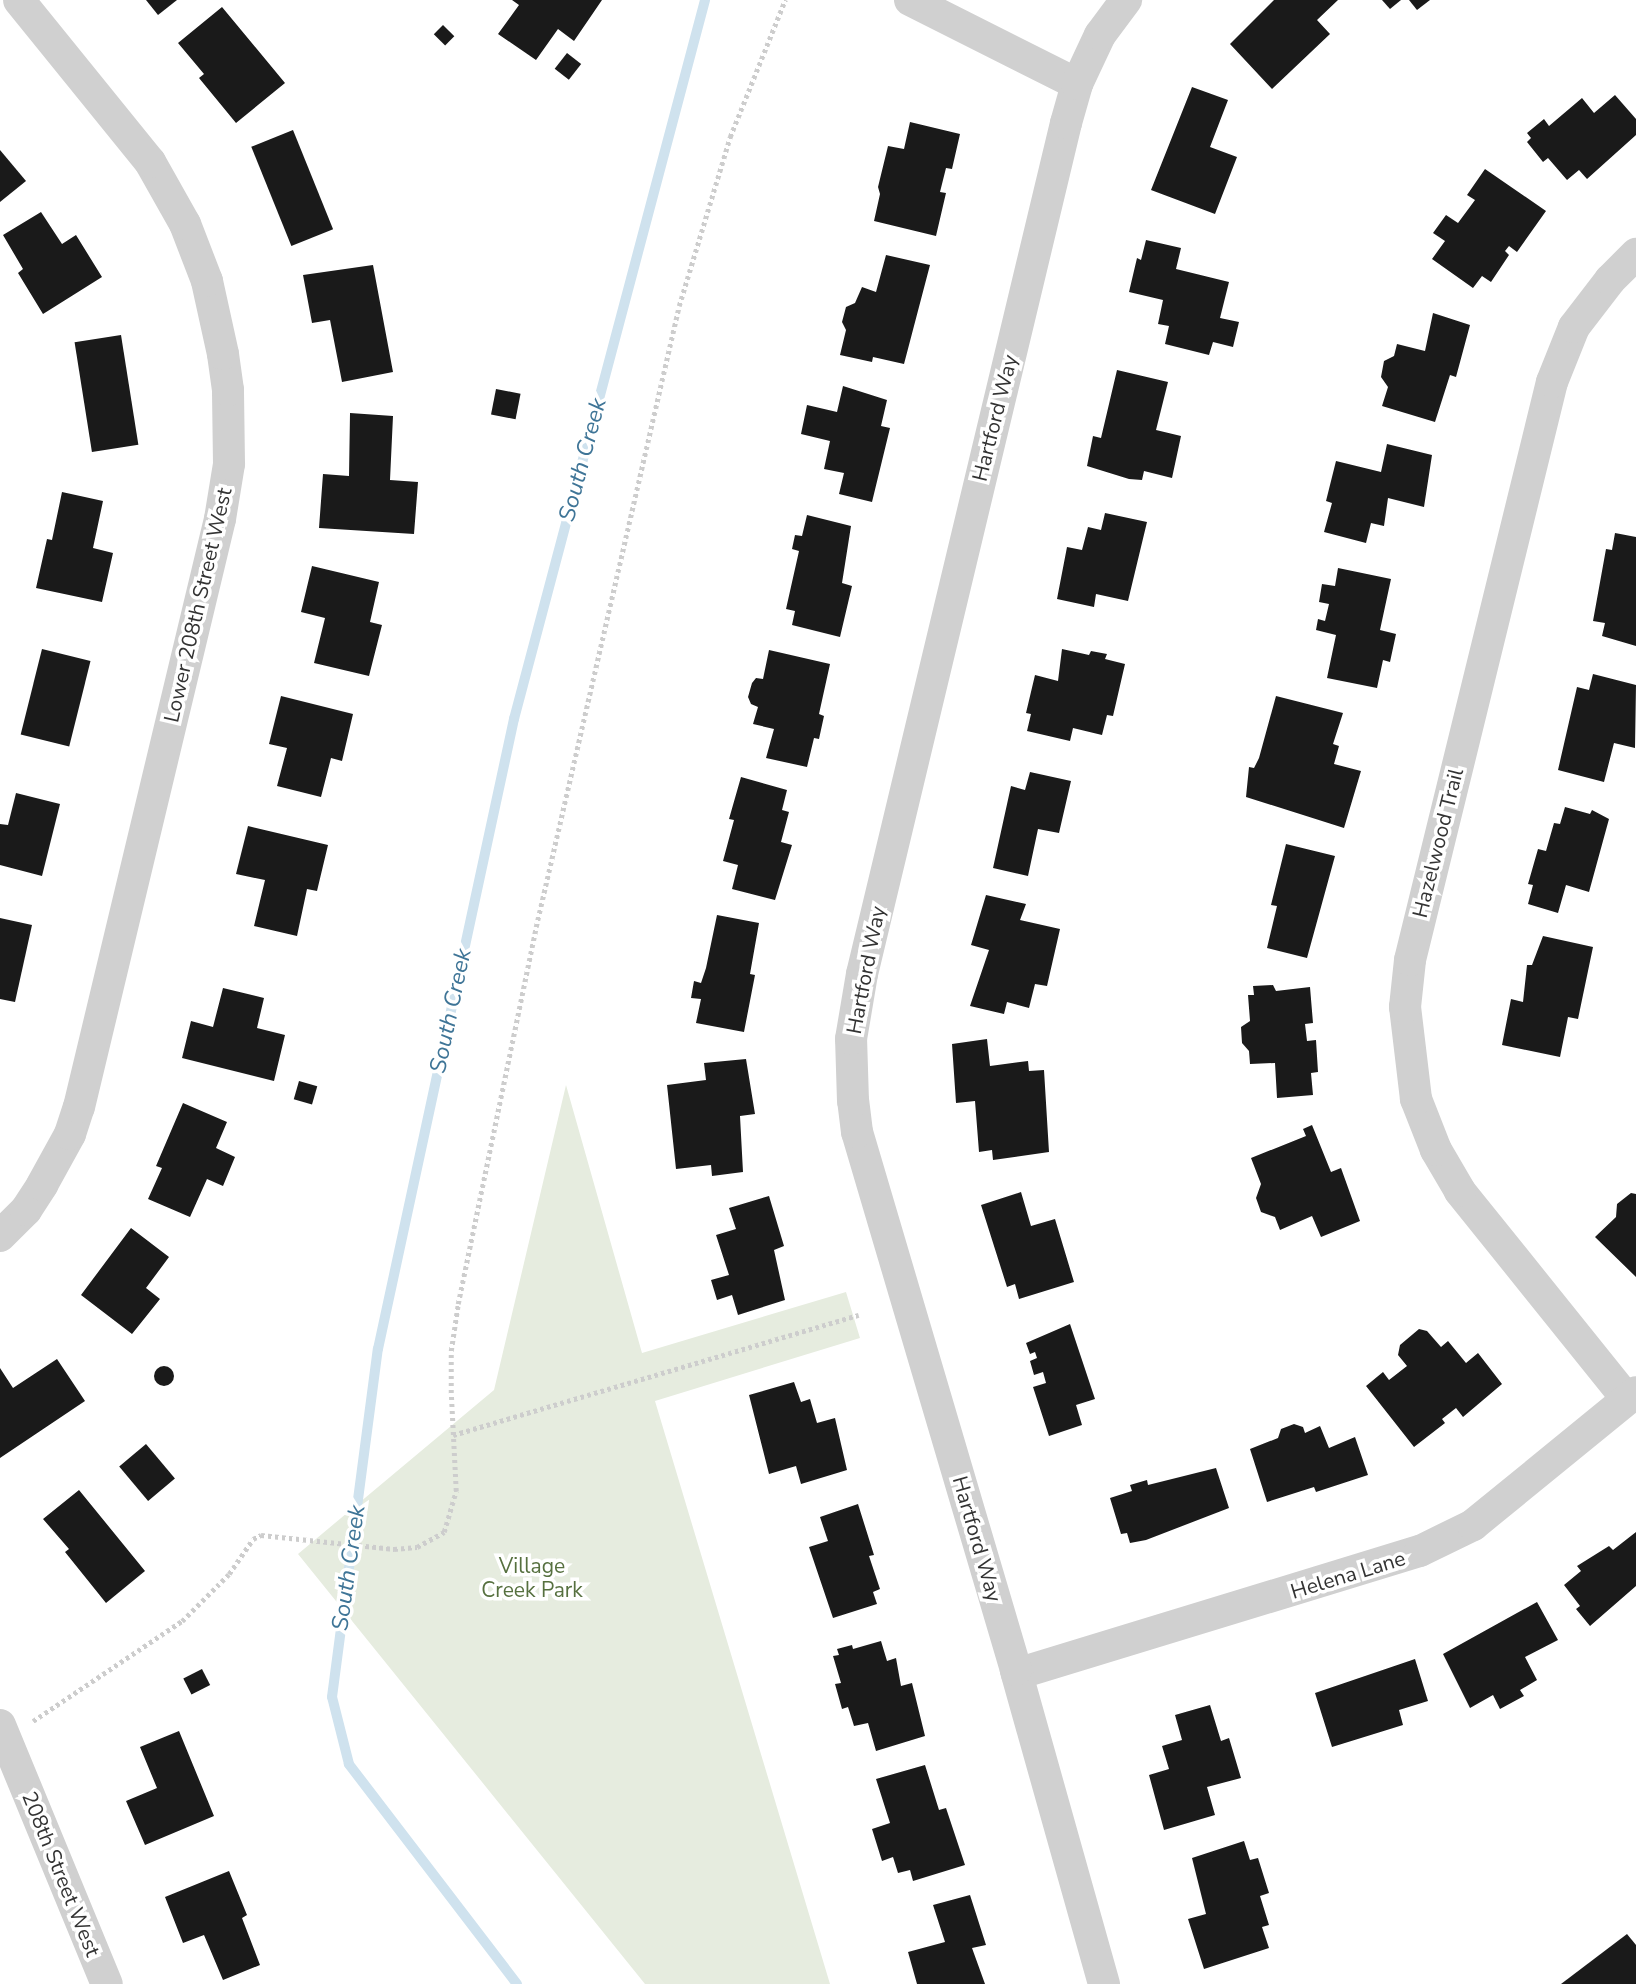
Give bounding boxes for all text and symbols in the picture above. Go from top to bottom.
street label: Hartford Way [967,352,1023,484]
water label: South Creek [553,395,613,525]
street label: Lower 208th Street West [159,485,237,725]
street label: Hazelwood Trail [1407,766,1469,920]
street label: Hartford Way [841,904,891,1036]
water label: South Creek [424,946,478,1076]
street label: Hartford Way [947,1473,1007,1605]
water label: South Creek [327,1503,371,1633]
street label: Helena Lane [1288,1546,1408,1604]
park label: Village Creek Park [481,1553,583,1603]
street label: 208th Street West [16,1788,106,1960]

